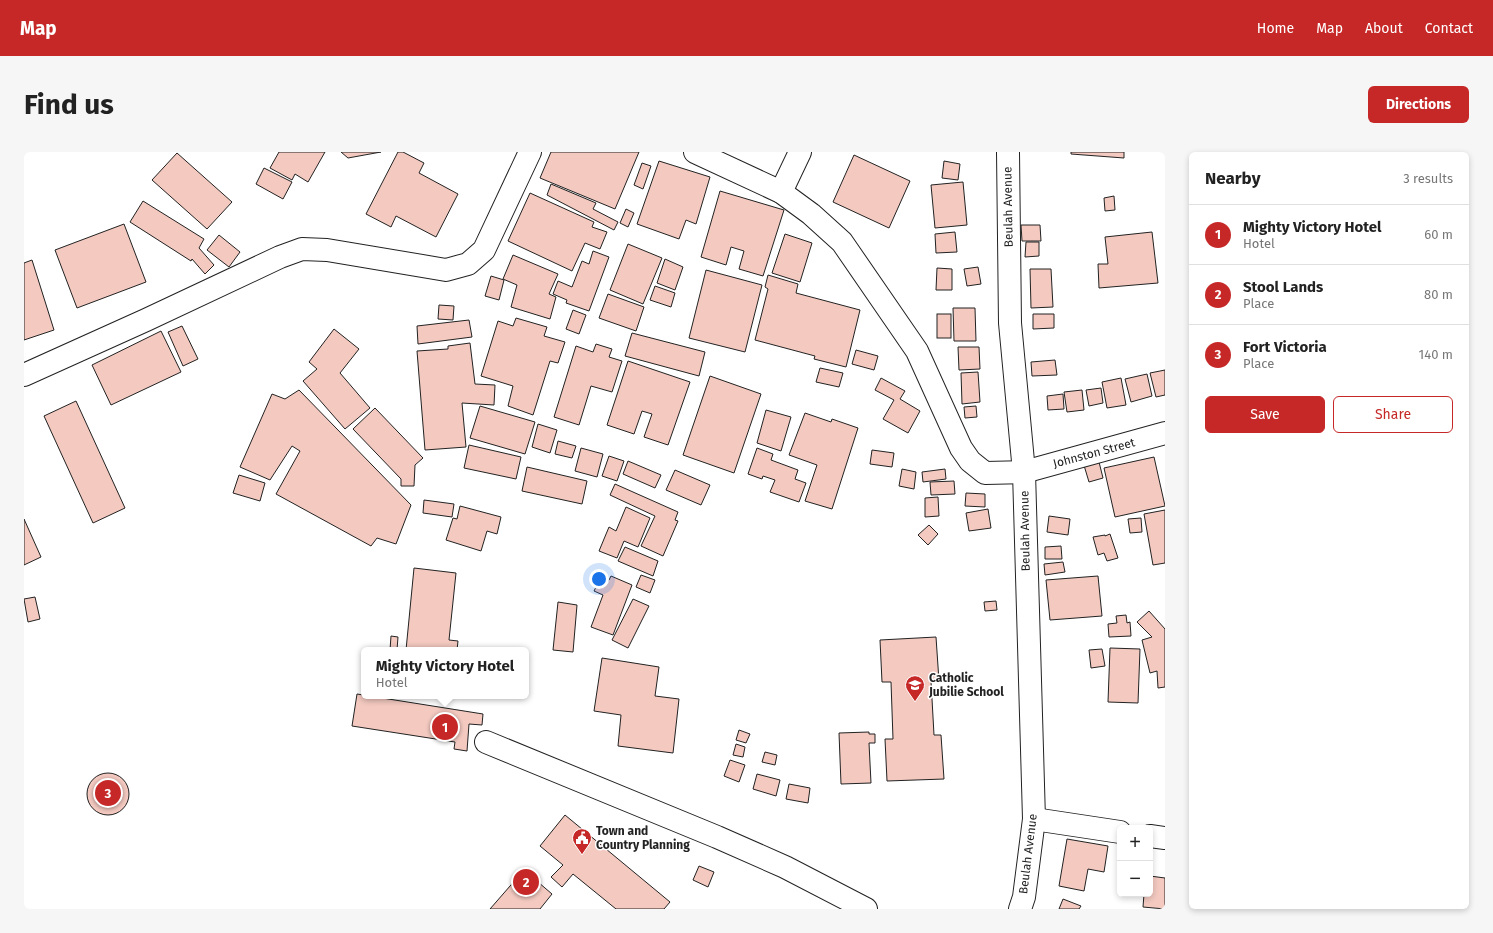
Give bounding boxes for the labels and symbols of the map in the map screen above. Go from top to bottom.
street label: Beulah Avenue [1000,166,1016,248]
street label: Johnston Street [1051,435,1137,471]
street label: Beulah Avenue [1017,490,1033,572]
your location [589,569,609,589]
place label: Catholic Jubilie School [928,671,1004,699]
school or university icon: Catholic Jubilie School [904,674,926,702]
pin: 1 [432,712,458,742]
pin: 3 [95,778,121,808]
street label: Beulah Avenue [1016,813,1040,895]
place label: Town and Country Planning [596,824,690,852]
public building icon: Town and Country Planning [571,827,593,855]
pin: 2 [513,867,539,897]

